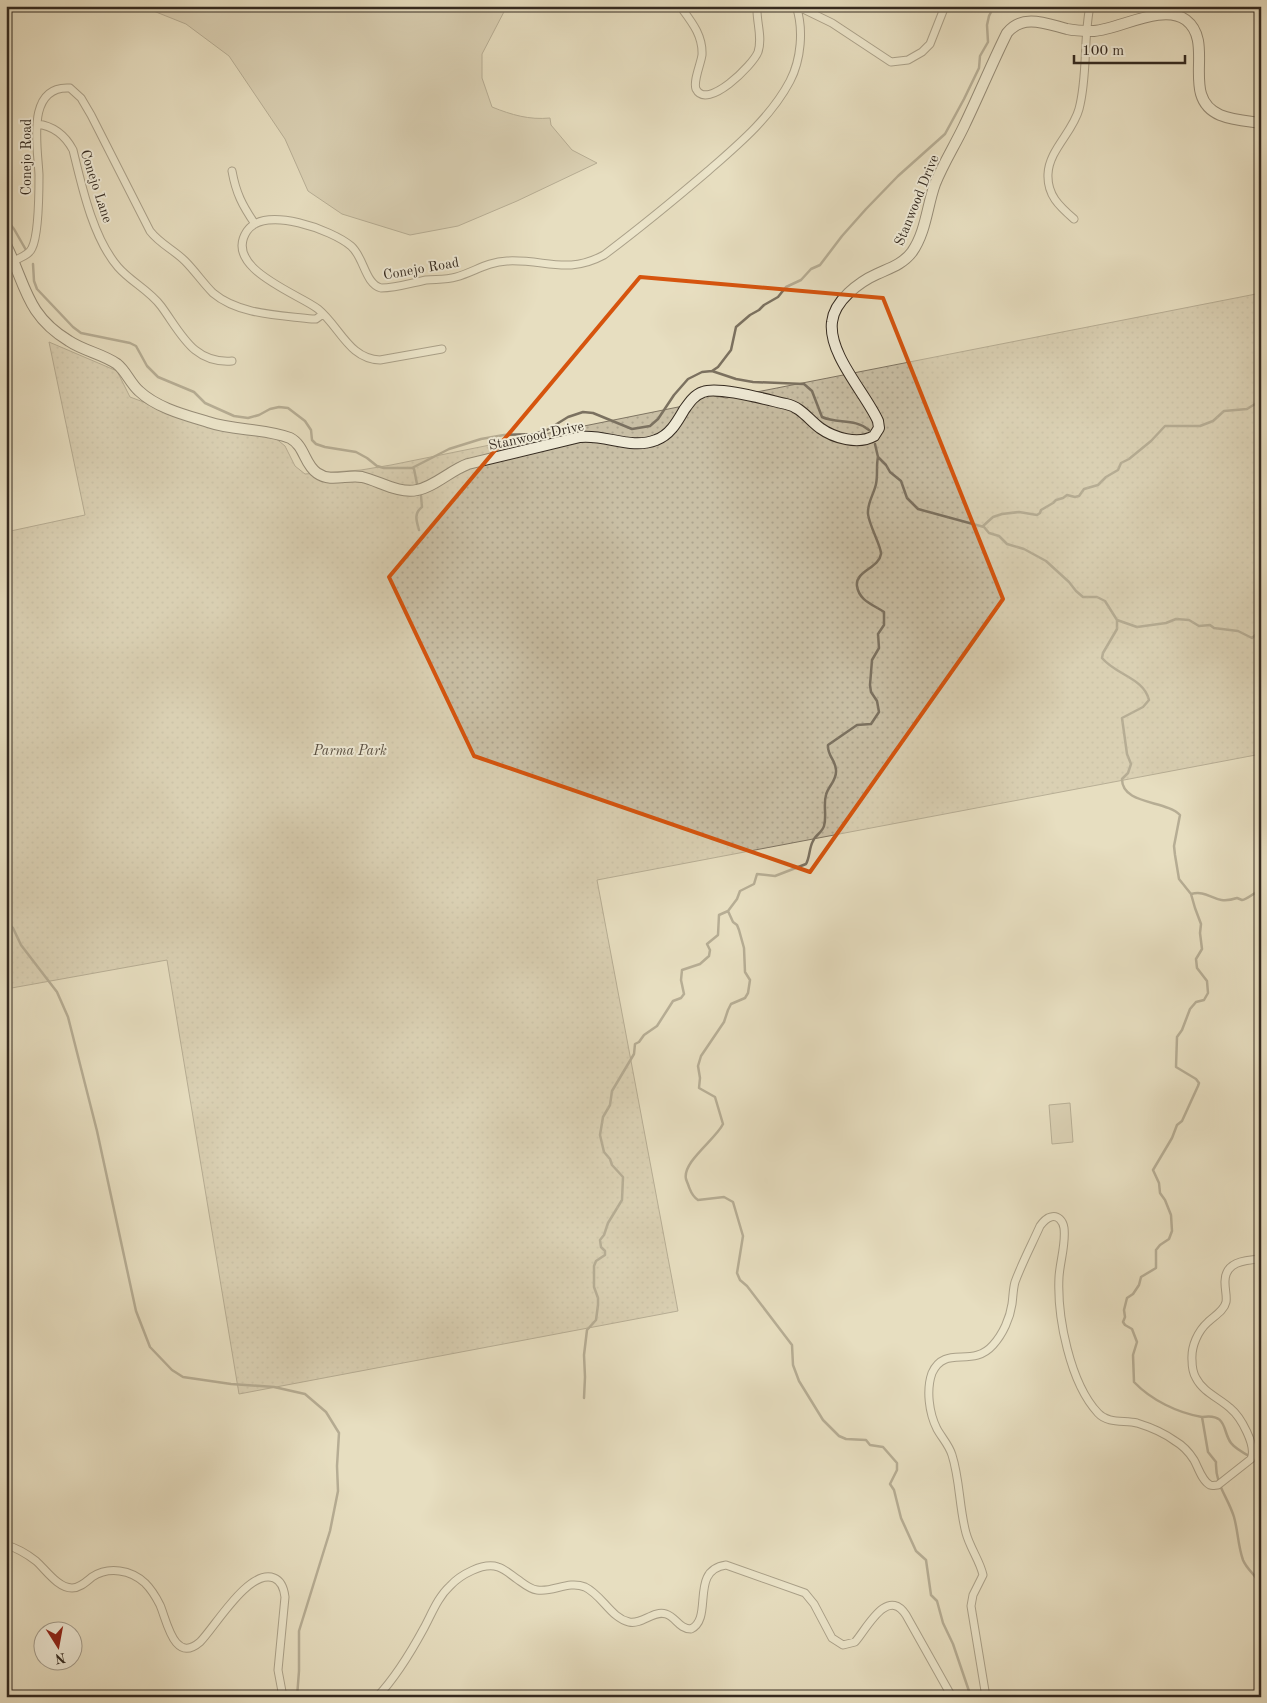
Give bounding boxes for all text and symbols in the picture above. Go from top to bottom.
scale bar [1074,32,1186,64]
text: 100 m [1082,44,1124,59]
street label: Conejo Road [20,119,34,195]
street label: Conejo Lane [78,148,114,225]
street label: Stanwood Drive [892,153,942,248]
street label: Conejo Road [382,255,460,283]
street label: Stanwood Drive [487,419,585,453]
park label: Parma Park [312,744,387,758]
north arrow [32,1620,82,1670]
text: N [53,1650,67,1666]

